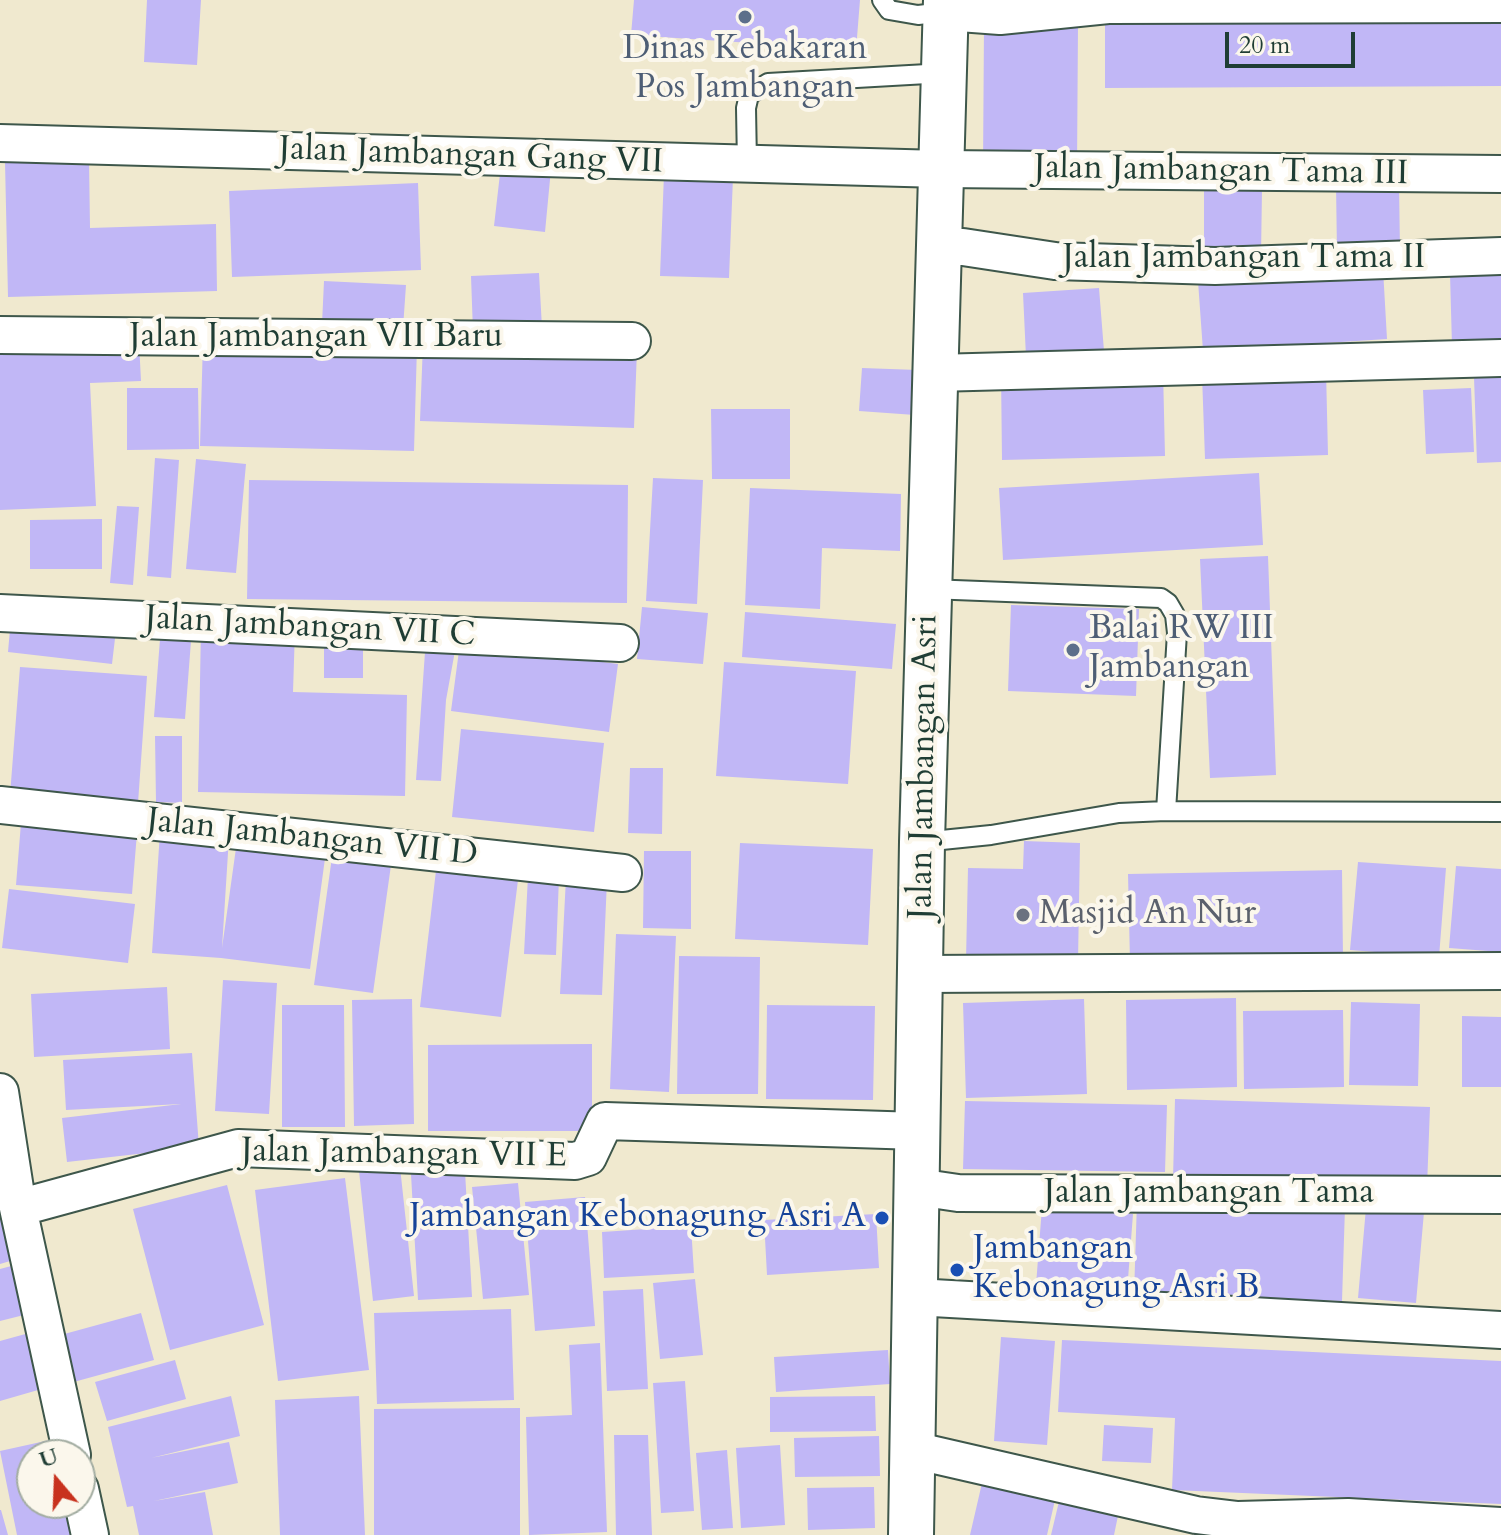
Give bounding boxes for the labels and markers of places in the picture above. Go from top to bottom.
marker: Dinas Kebakaran Pos Jambangan [736,8,754,26]
place label: Dinas Kebakaran Pos Jambangan [623,30,867,110]
place label: Balai RW III Jambangan [1089,610,1274,690]
marker: Balai RW III Jambangan [1064,641,1082,659]
place label: Masjid An Nur [1039,895,1256,935]
marker: Masjid An Nur [1014,906,1032,924]
place label: Jambangan Kebonagung Asri A [409,1198,866,1238]
marker: Jambangan Kebonagung Asri A [873,1209,891,1227]
place label: Jambangan Kebonagung Asri B [973,1230,1259,1310]
marker: Jambangan Kebonagung Asri B [948,1261,966,1279]

